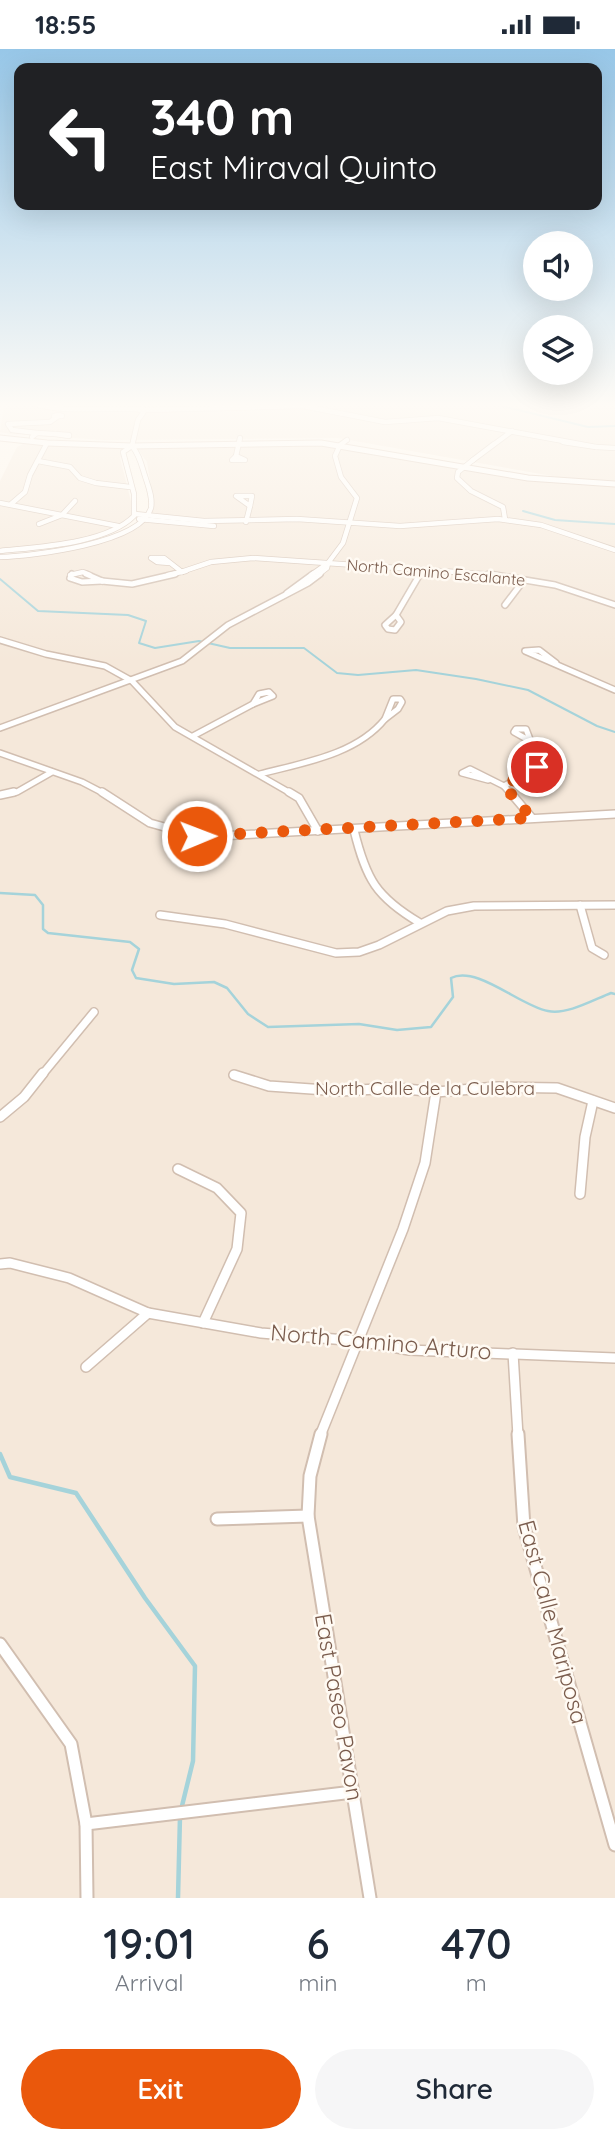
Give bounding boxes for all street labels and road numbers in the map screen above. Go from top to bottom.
street label: North Camino Escalante [346,554,526,590]
street label: North Calle de la Culebra [315,1076,535,1100]
street label: North Camino Arturo [269,1317,493,1366]
street label: East Calle Mariposa [512,1517,595,1727]
street label: East Paseo Pavon [309,1611,370,1803]

